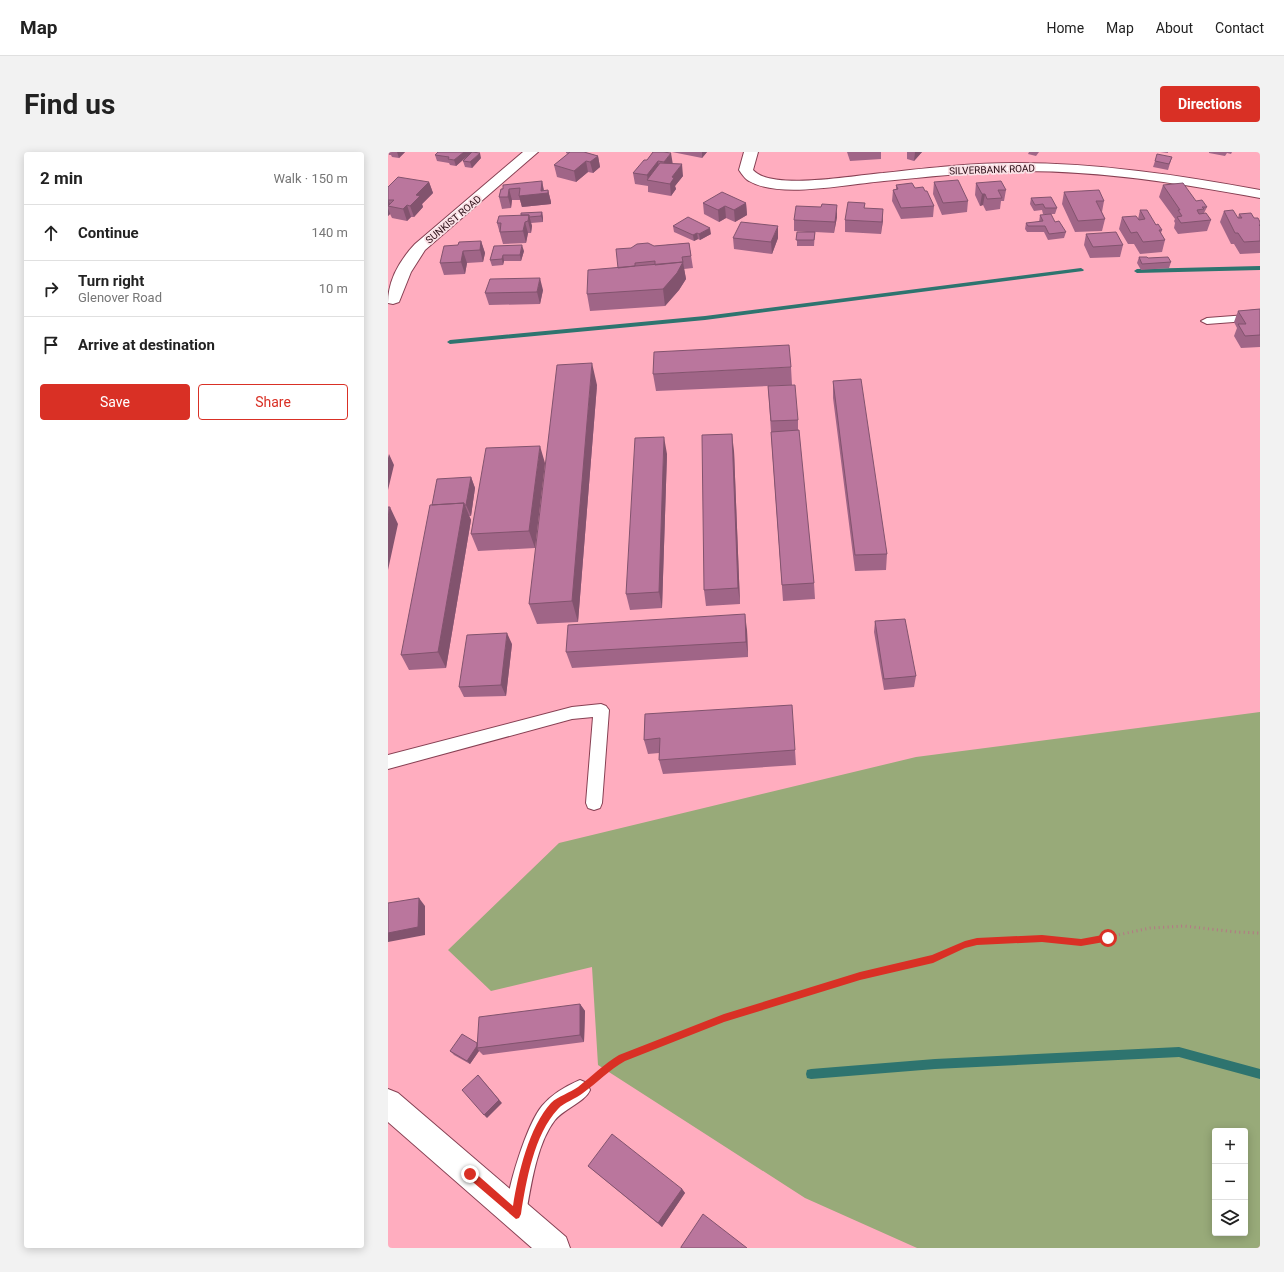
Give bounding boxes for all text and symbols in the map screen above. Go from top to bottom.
text: Map [20,16,58,39]
text: Home [1046,20,1084,36]
text: Map [1106,20,1134,36]
text: About [1156,20,1193,36]
text: Contact [1215,20,1264,36]
button: Directions [1160,86,1260,122]
text: Find us [24,88,115,121]
street label: SILVERBANK ROAD [949,163,1035,176]
text: 2 min [40,168,83,188]
text: Walk · 150 m [273,171,348,186]
street label: SUNKIST ROAD [423,193,483,246]
icon: ahead [40,222,62,244]
text: Continue [78,224,139,242]
text: 140 m [311,225,348,240]
text: Turn right [78,272,144,290]
icon: right [40,278,62,300]
text: 10 m [319,281,348,296]
text: Glenover Road [78,290,162,305]
icon: arrive [40,334,62,356]
text: Arrive at destination [78,336,215,354]
button: Save [40,384,190,420]
button: Share [198,384,348,420]
route start [1099,929,1117,947]
map controls [1212,1128,1248,1236]
button: + [1212,1128,1248,1164]
button: − [1212,1164,1248,1200]
route end [461,1165,479,1183]
button: layers [1212,1200,1248,1236]

